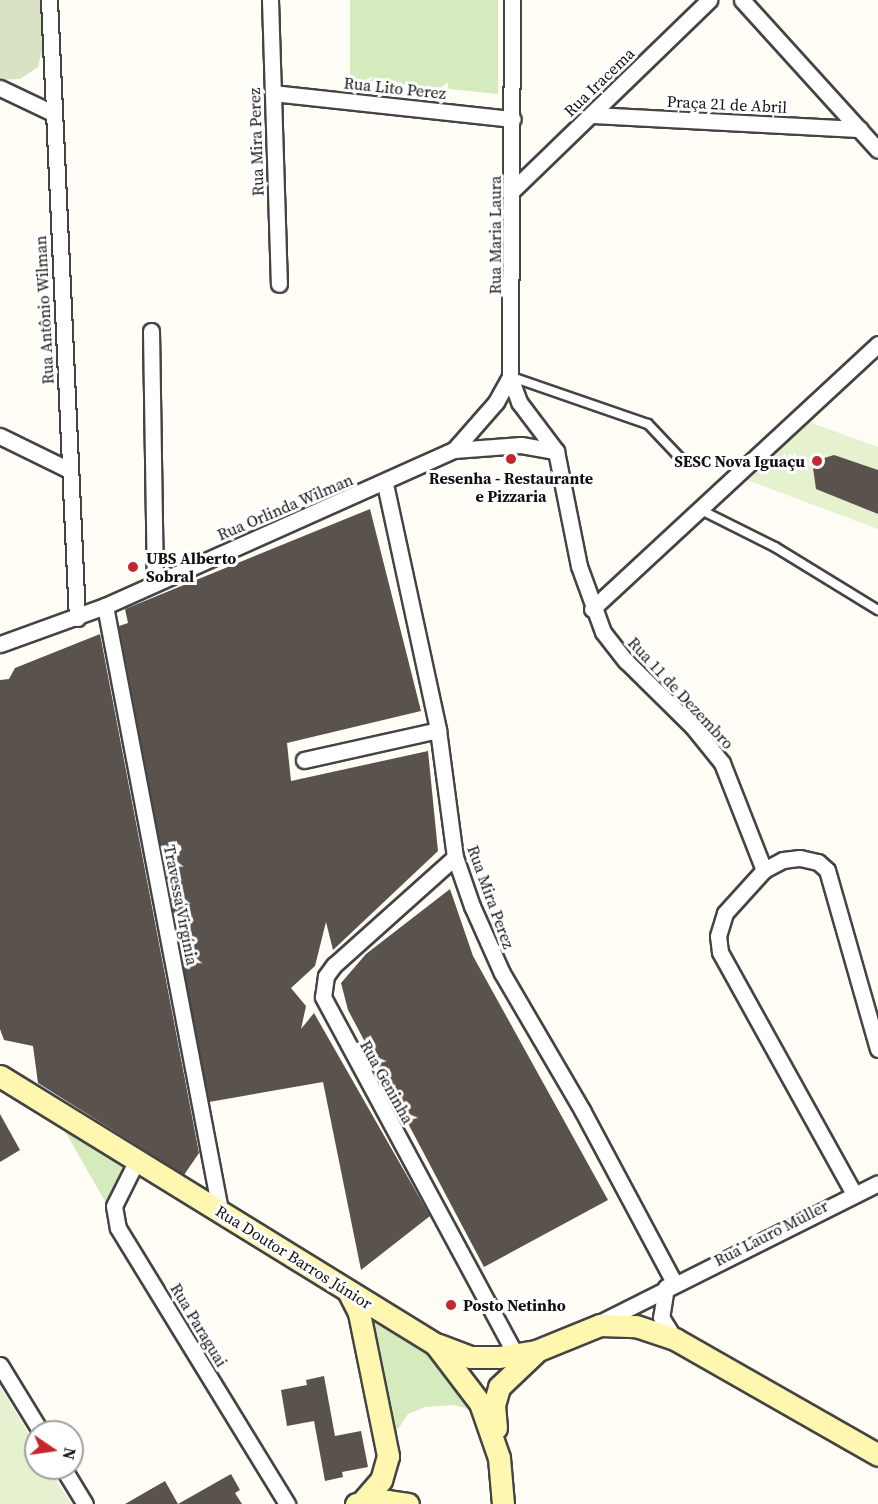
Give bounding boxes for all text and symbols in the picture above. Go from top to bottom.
street label: Rua Iracema [560,44,638,120]
street label: Rua Lito Perez [343,73,447,103]
street label: Rua Mira Perez [245,87,267,197]
street label: Praça 21 de Abril [666,91,788,117]
street label: Rua Maria Laura [485,176,505,294]
street label: Rua Antônio Wilman [31,235,57,385]
place label: SESC Nova Iguaçu [674,451,805,471]
marker: Resenha - Restaurante e Pizzaria [504,452,518,466]
marker: SESC Nova Iguaçu [810,454,824,468]
place label: Resenha - Restaurante e Pizzaria [429,468,593,506]
street label: Rua Orlinda Wilman [214,470,356,544]
place label: UBS Alberto Sobral [146,548,236,586]
marker: UBS Alberto Sobral [124,558,142,576]
street label: Rua 11 de Dezembro [624,633,738,753]
street label: Travessa Virgínia [160,843,202,967]
street label: Rua Mira Perez [463,843,519,951]
street label: Rua Geninha [356,1037,418,1127]
street label: Rua Lauro Müller [711,1196,831,1270]
street label: Rua Doutor Barros Júnior [212,1201,376,1313]
street label: Rua Paraguai [167,1280,231,1370]
place label: Posto Netinho [463,1295,566,1315]
marker: Posto Netinho [444,1298,458,1312]
north arrow [24,1420,84,1480]
text: N [58,1445,82,1462]

